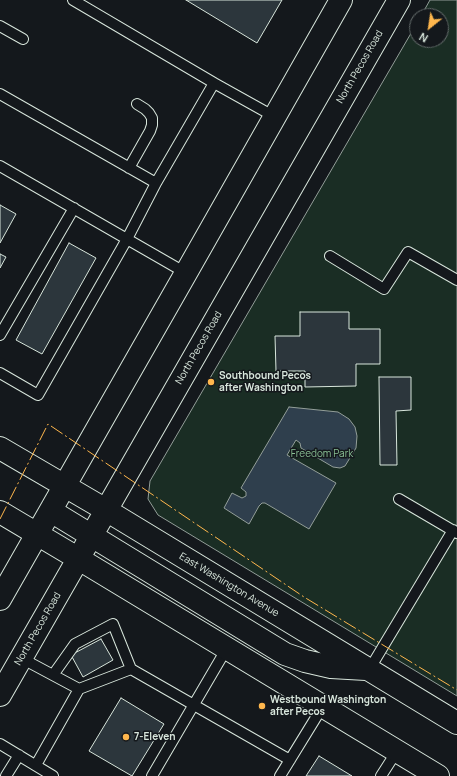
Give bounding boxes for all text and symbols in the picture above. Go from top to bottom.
north arrow [409,8,449,48]
street label: North Pecos Road [334,28,386,106]
text: N [416,29,430,46]
street label: North Pecos Road [173,309,225,387]
place label: Southbound Pecos after Washington [219,370,311,394]
marker: Southbound Pecos after Washington [206,377,216,387]
park label: Freedom Park [291,448,353,460]
street label: East Washington Avenue [177,550,281,620]
street label: North Pecos Road [12,590,64,668]
place label: Westbound Washington after Pecos [270,694,386,718]
marker: Westbound Washington after Pecos [257,701,267,711]
place label: 7-Eleven [134,731,175,743]
marker: 7-Eleven [121,732,131,742]

